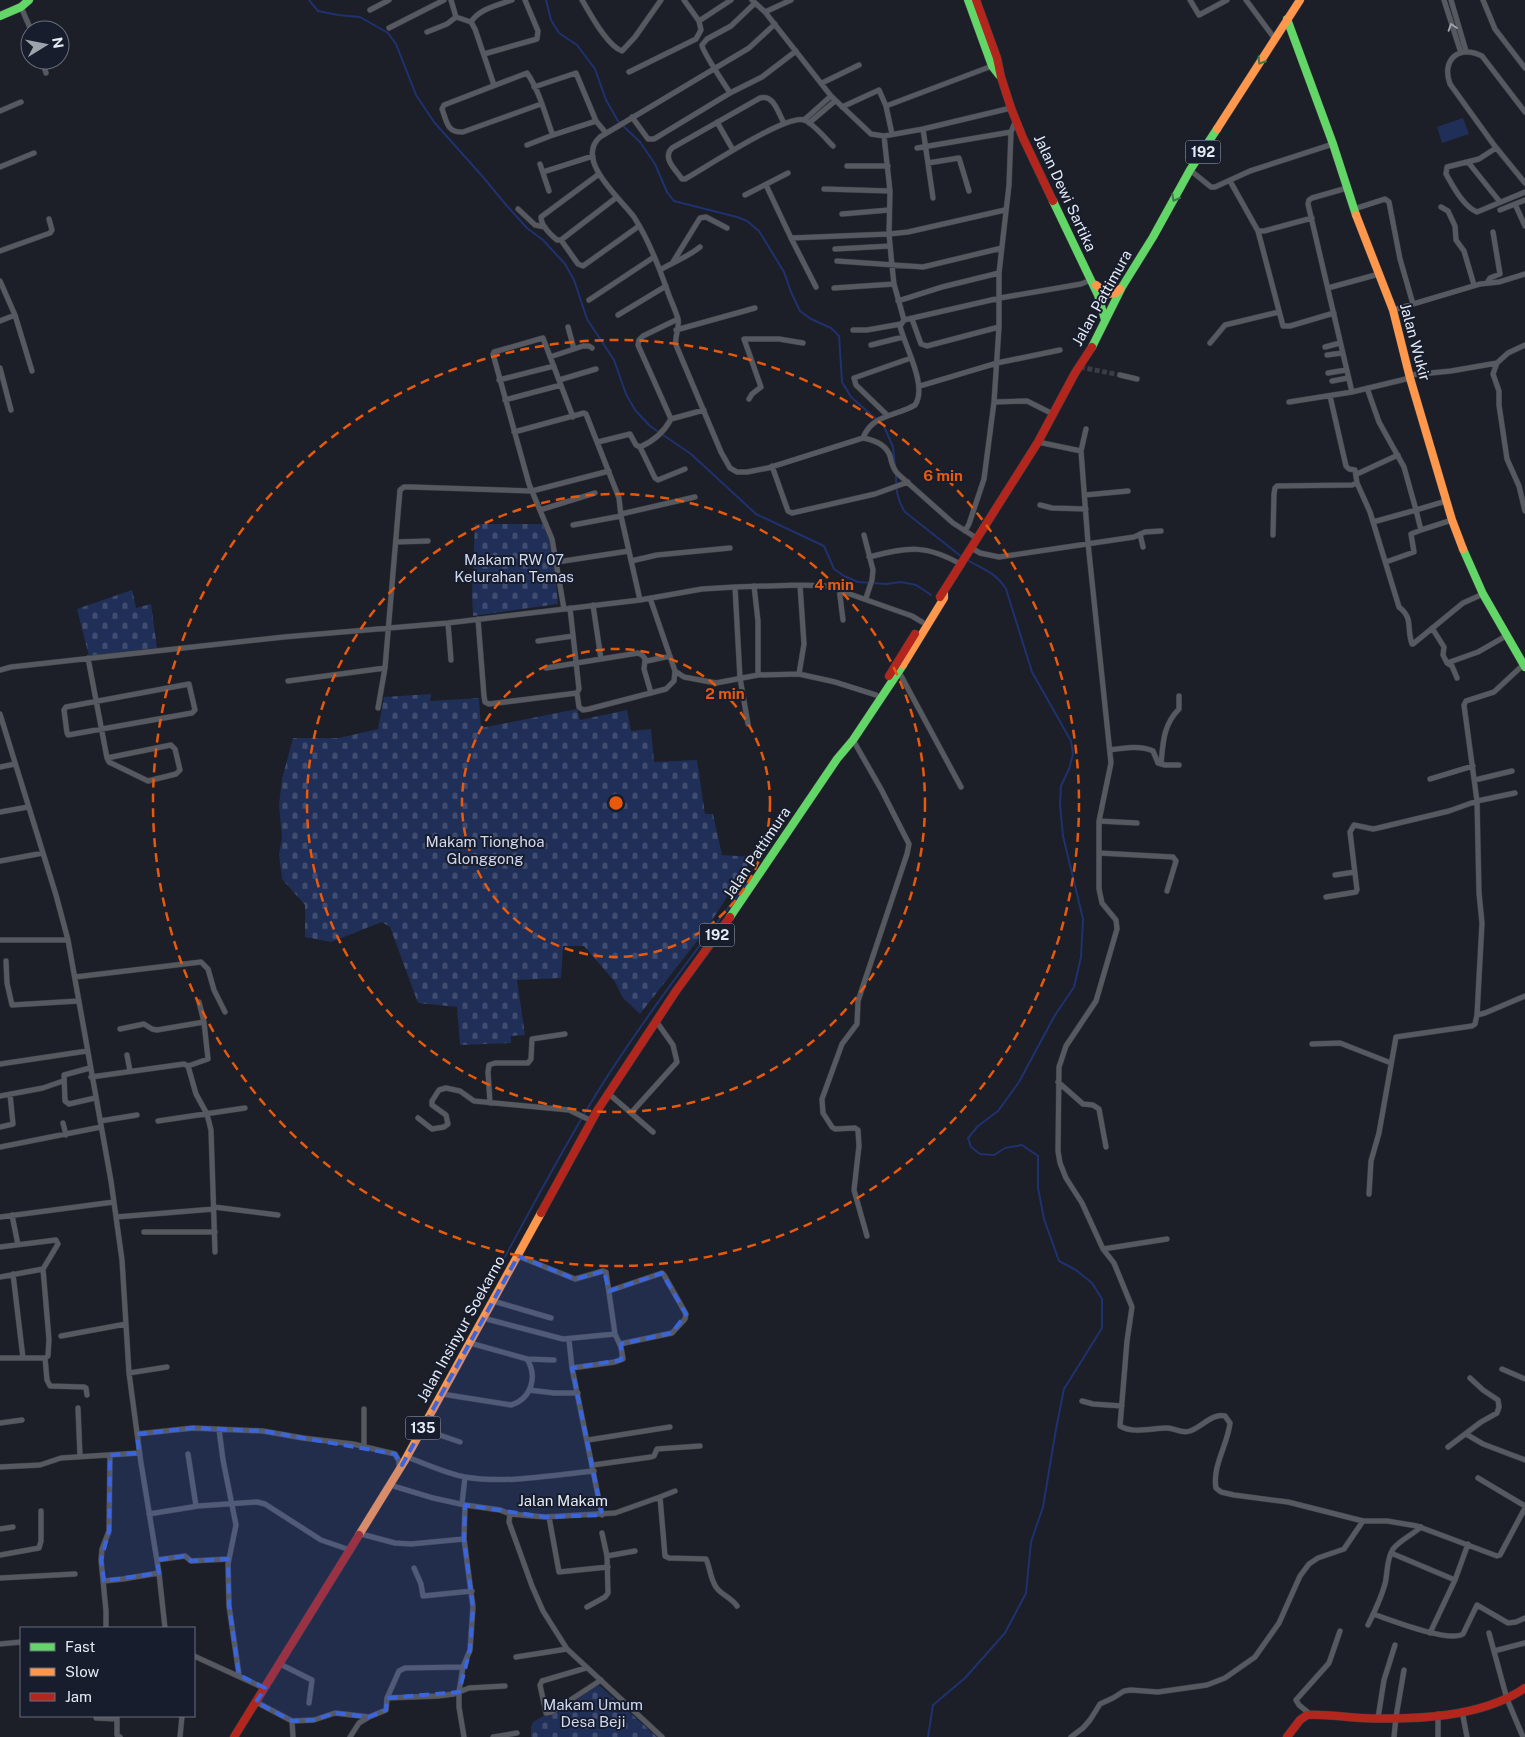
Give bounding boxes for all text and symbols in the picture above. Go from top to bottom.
north arrow [20,20,70,70]
one-way arrow [1448,23,1458,31]
text: N [49,36,67,50]
one-way arrow [1258,55,1267,64]
street label: Jalan Dewi Sartika [1031,132,1100,254]
road number: 192 [1186,140,1220,163]
one-way arrow [1171,193,1181,202]
street label: Jalan Pattimura [1068,247,1135,349]
street label: Jalan Wukir [1397,301,1434,383]
text: 6 min [923,467,963,484]
park label: Makam RW 07 Kelurahan Temas [454,551,574,585]
text: 4 min [814,576,854,593]
text: 2 min [705,685,745,702]
centre of rings [607,794,625,812]
street label: Jalan Pattimura [720,804,794,902]
park label: Makam Tionghoa Glonggong [425,833,545,867]
road number: 192 [700,924,734,946]
street label: Jalan Insinyur Soekarno [413,1253,508,1405]
road number: 135 [406,1416,440,1440]
street label: Jalan Makam [518,1492,608,1509]
legend [20,1627,195,1717]
text: Fast [65,1638,95,1655]
text: Slow [65,1663,100,1680]
text: Jam [65,1688,92,1705]
park label: Makam Umum Desa Beji [543,1696,643,1730]

